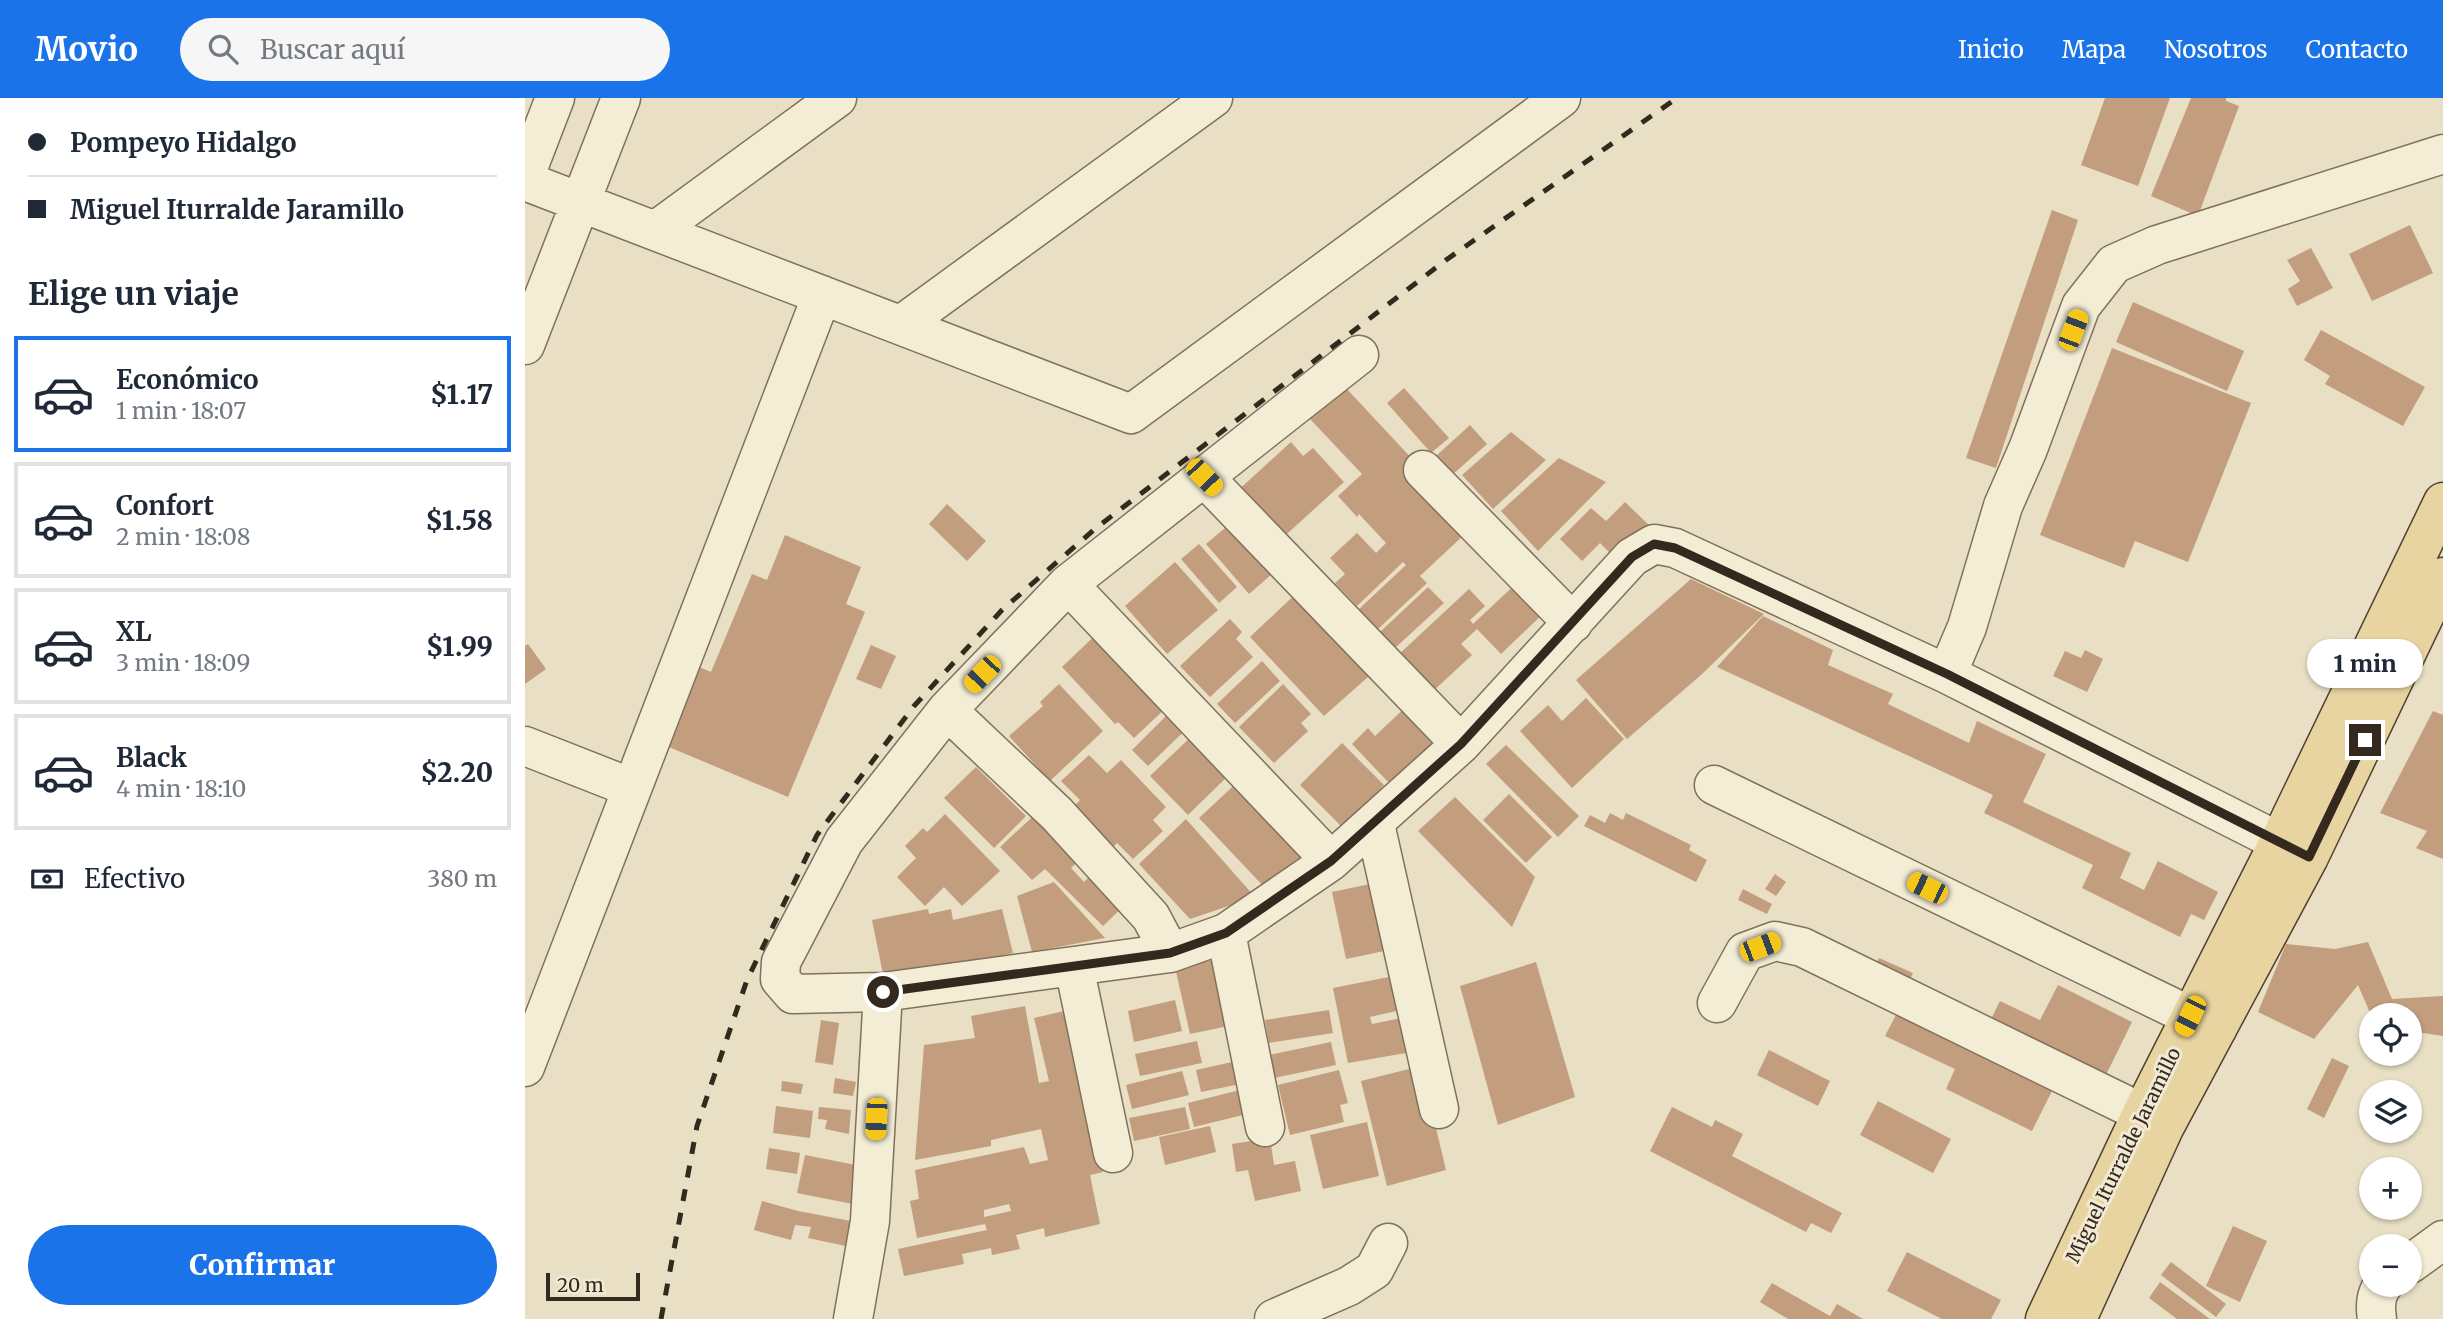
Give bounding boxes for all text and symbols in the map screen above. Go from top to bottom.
search box [180,18,670,81]
text: Movio [35,29,138,70]
icon: search [204,30,242,68]
text: Buscar aquí [260,33,405,66]
text: Inicio [1958,34,2024,65]
text: Mapa [2062,34,2126,65]
text: Nosotros [2164,34,2268,65]
text: Contacto [2306,34,2408,65]
text: Pompeyo Hidalgo [70,126,296,159]
text: Miguel Iturralde Jaramillo [70,193,404,226]
text: Elige un viaje [28,274,239,314]
car [2056,307,2091,353]
icon: car [32,363,95,426]
text: Económico [116,363,259,396]
text: $1.17 [430,378,493,411]
text: 1 min · 18:07 [116,396,246,425]
car [1182,455,1227,499]
icon: car [32,489,95,552]
text: Confort [116,489,214,522]
text: $1.58 [426,504,493,537]
text: 2 min · 18:08 [116,522,251,551]
icon: car [32,615,95,678]
text: XL [116,615,152,648]
text: $1.99 [426,630,493,663]
callout: 1 min [2307,638,2423,688]
text: 3 min · 18:09 [116,648,250,677]
text: 1 min [2333,649,2397,678]
car [960,652,1005,696]
route end [2349,724,2381,756]
icon: car [32,741,95,804]
text: Black [116,741,187,774]
text: $2.20 [420,756,493,789]
text: 4 min · 18:10 [116,774,246,803]
icon: cash [28,860,66,898]
text: Efectivo [84,862,185,895]
text: 380 m [427,864,497,893]
car [1904,869,1951,907]
car [1737,930,1784,964]
route start [867,976,899,1008]
car [2172,993,2209,1039]
map controls [2359,1003,2422,1297]
button: locate [2359,1003,2422,1066]
street label: Miguel Iturralde Jaramillo [2060,1044,2186,1266]
button: layers [2359,1080,2422,1143]
car [865,1097,888,1141]
button: + [2359,1157,2422,1220]
button: Confirmar [28,1225,497,1305]
button: − [2359,1234,2422,1297]
scale bar [546,1270,641,1302]
text: 20 m [557,1273,604,1297]

